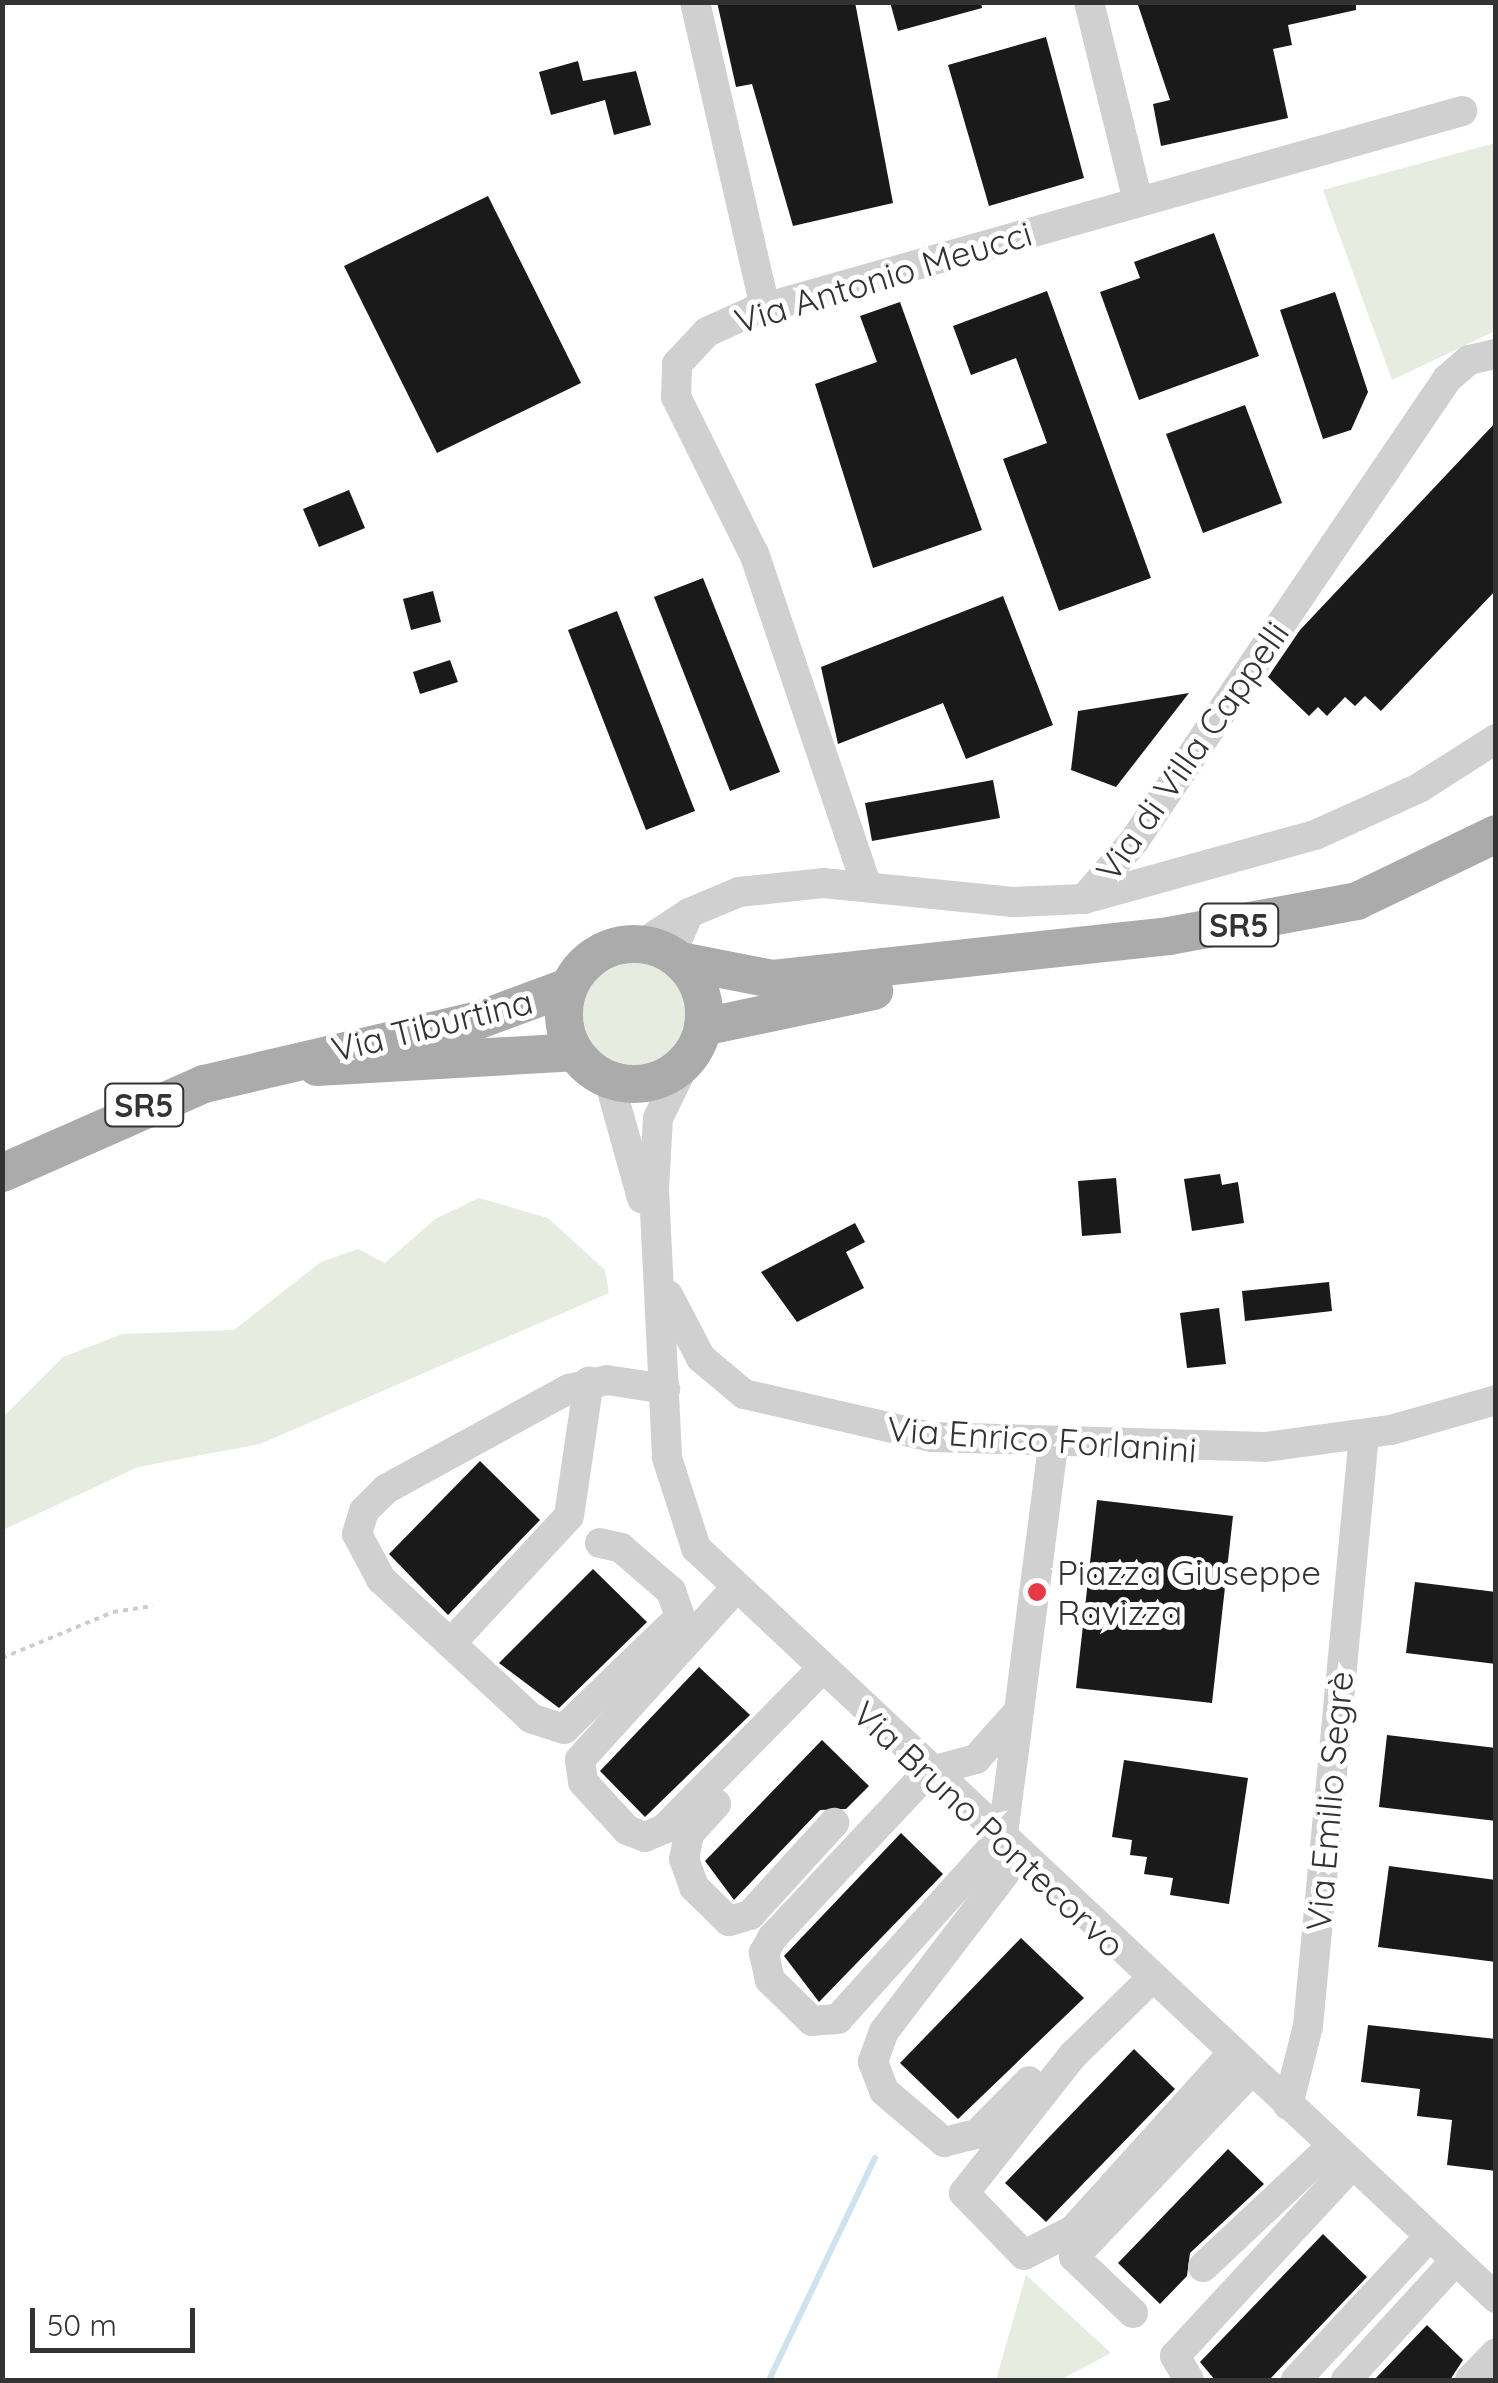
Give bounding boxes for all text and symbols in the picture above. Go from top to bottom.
street label: Via Antonio Meucci [730,212,1036,342]
street label: Via di Villa Cappelli [1087,613,1297,889]
road number: SR5 [1199,898,1279,952]
street label: Via Tiburtina [327,980,537,1070]
road number: SR5 [104,1078,184,1132]
street label: Via Enrico Forlanini [886,1407,1198,1471]
place label: Piazza Giuseppe Ravizza [1057,1551,1321,1633]
marker: Piazza Giuseppe Ravizza [1026,1581,1048,1603]
street label: Via Emilio Segrè [1297,1669,1361,1933]
street label: Via Bruno Pontecorvo [845,1692,1133,1966]
scale bar [35,2288,200,2350]
text: 50 m [47,2306,117,2344]

